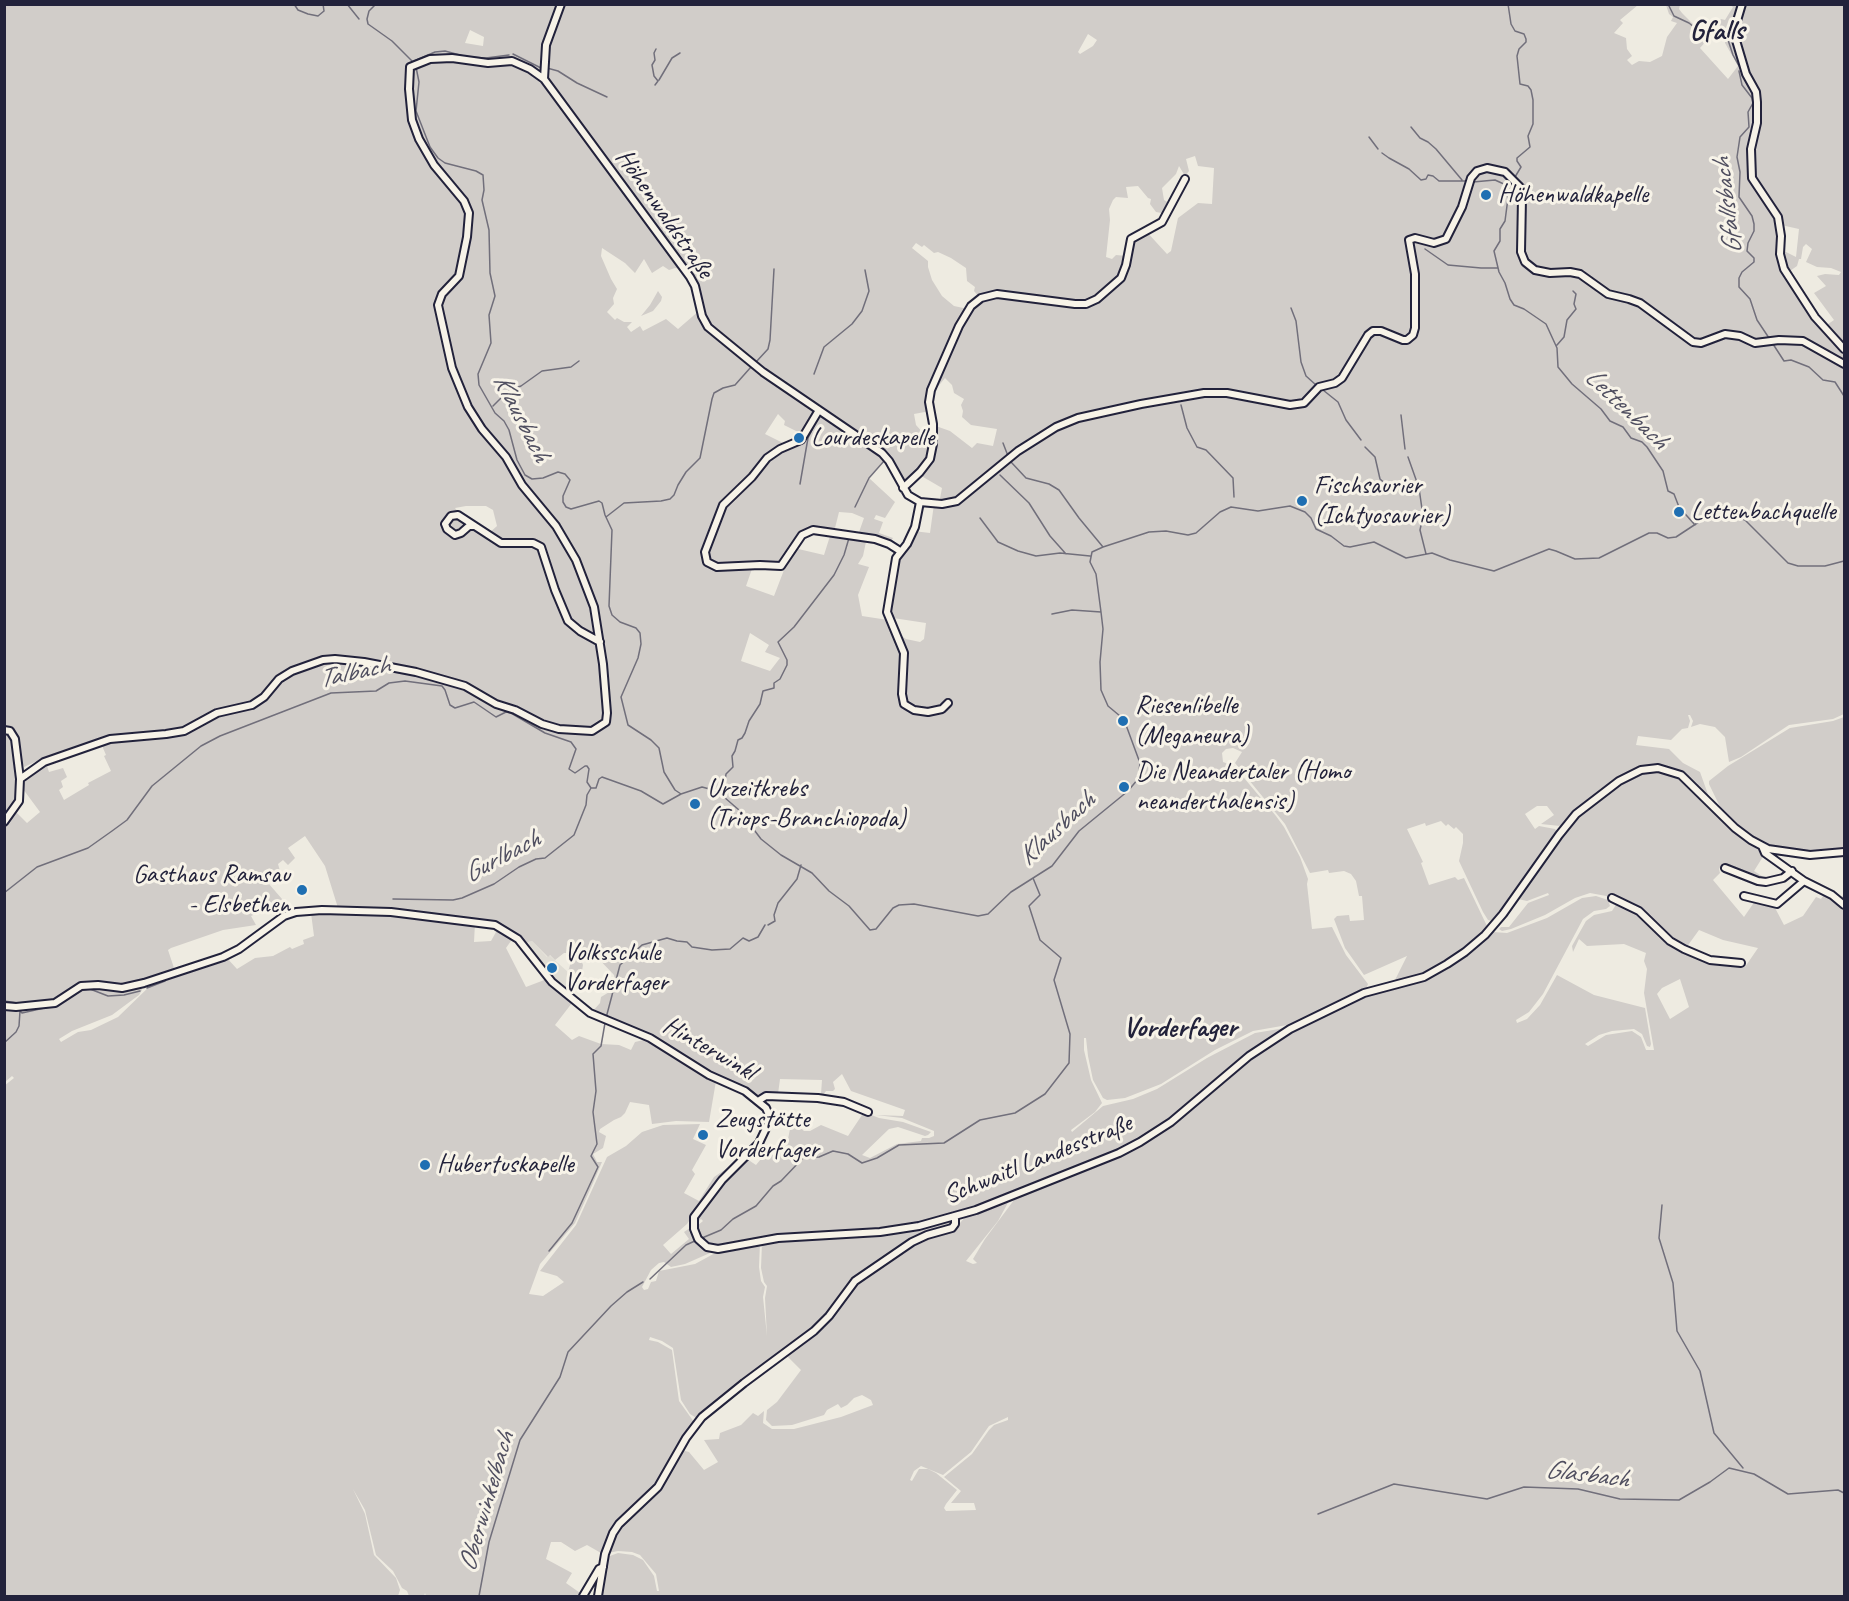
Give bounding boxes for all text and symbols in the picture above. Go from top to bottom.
district label: Gfalls [1690,15,1744,49]
street label: Höhenwaldstraße [608,143,720,285]
water label: Gfallsbach [1706,156,1750,256]
place label: Höhenwaldkapelle [1498,179,1648,211]
marker: Höhenwaldkapelle [1479,188,1493,202]
water label: Lettenbach [1577,361,1675,457]
water label: Klausbach [485,369,557,467]
place label: Lourdeskapelle [811,422,934,454]
marker: Lourdeskapelle [792,431,806,445]
place label: Fischsaurier (Ichtyosaurier) [1314,470,1450,532]
marker: Fischsaurier (Ichtyosaurier) [1295,494,1309,508]
place label: Lettenbachquelle [1691,496,1836,528]
marker: Lettenbachquelle [1672,505,1686,519]
water label: Talbach [316,650,392,696]
place label: Riesenlibelle (Meganeura) [1135,690,1249,752]
marker: Riesenlibelle (Meganeura) [1116,714,1130,728]
place label: Die Neandertaler (Homo neanderthalensis) [1136,756,1350,818]
place label: Urzeitkrebs (Triops-Branchiopoda) [707,773,906,834]
marker: Die Neandertaler (Homo neanderthalensis) [1117,780,1131,794]
water label: Klausbach [1012,785,1102,873]
marker: Urzeitkrebs (Triops-Branchiopoda) [688,797,702,811]
water label: Gurlbach [458,823,546,891]
place label: Gasthaus Ramsau - Elsbethen [133,859,290,921]
marker: Gasthaus Ramsau - Elsbethen [295,883,309,897]
place label: Volksschule Vorderfager [564,937,668,999]
marker: Volksschule Vorderfager [545,961,559,975]
street label: Hinterwinkl [657,1010,761,1088]
district label: Vorderfager [1123,1012,1237,1046]
place label: Zeugstätte Vorderfager [715,1104,819,1166]
street label: Schwaitl Landesstraße [939,1108,1137,1212]
marker: Zeugstätte Vorderfager [696,1128,710,1142]
place label: Hubertuskapelle [437,1149,574,1181]
marker: Hubertuskapelle [418,1158,432,1172]
water label: Oberwinkelbach [452,1429,522,1575]
water label: Glasbach [1544,1454,1630,1496]

